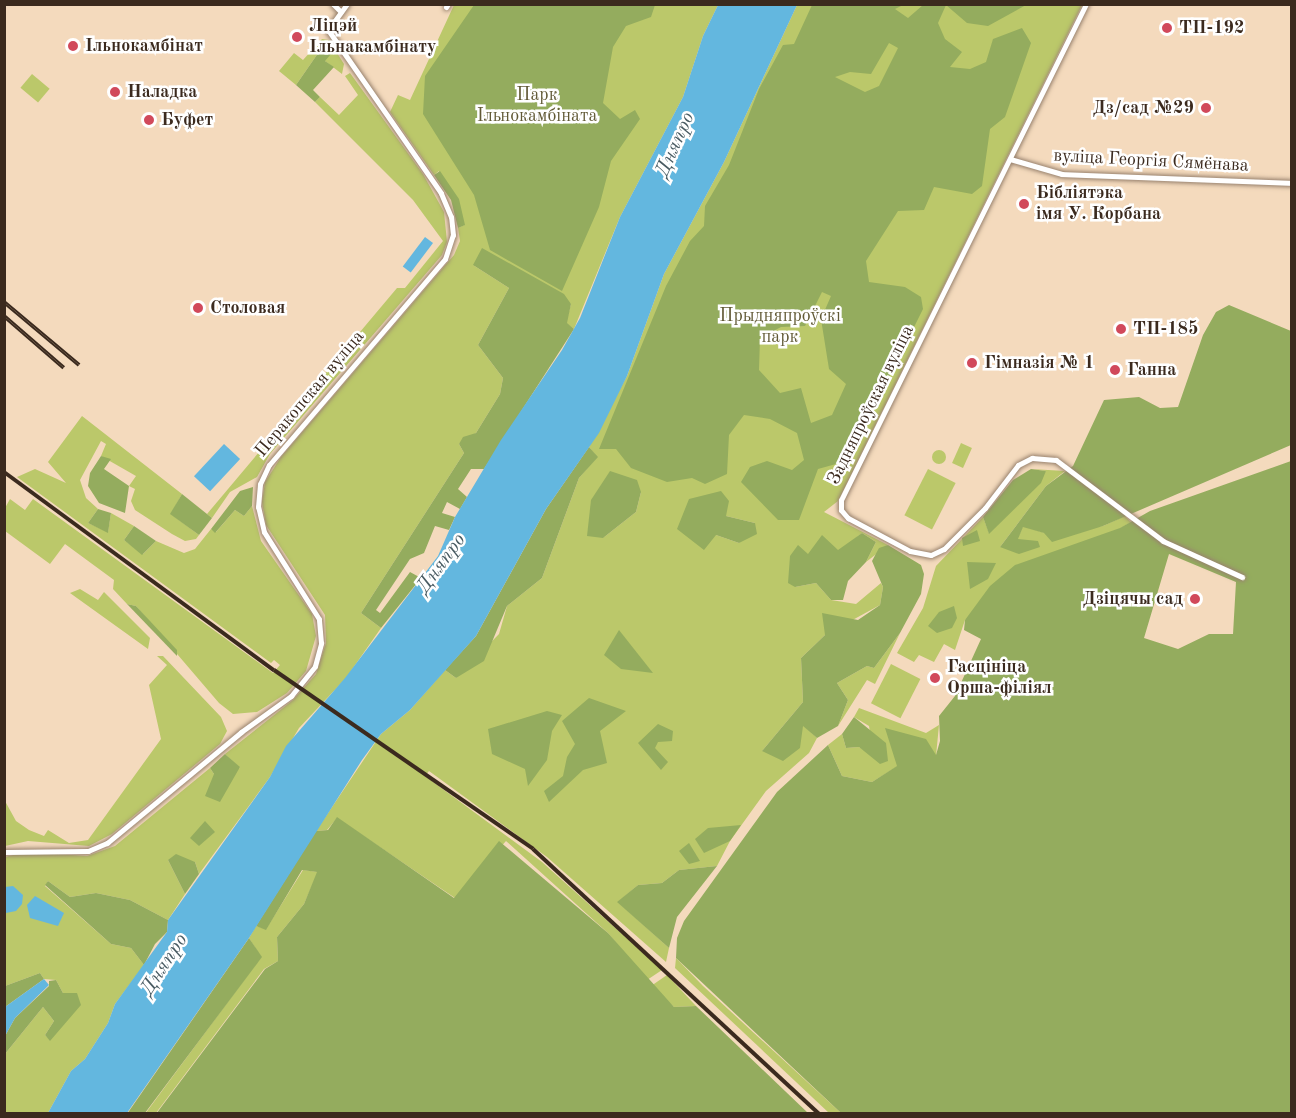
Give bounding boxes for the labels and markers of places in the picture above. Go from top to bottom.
place label: Ліцэй Ільнакамбінату [309,16,436,58]
place label: ТП-192 [1179,17,1244,39]
marker: ТП-192 [1160,21,1174,35]
marker: Ліцэй Ільнакамбінату [290,30,304,44]
place label: Ільнокамбінат [85,35,203,57]
marker: Ільнокамбінат [66,39,80,53]
place label: Наладка [127,81,197,103]
marker: Наладка [108,85,122,99]
place label: Дз/сад №29 [1093,97,1194,119]
marker: Дз/сад №29 [1199,101,1213,115]
place label: Буфет [161,109,213,131]
marker: Буфет [142,113,156,127]
place label: Бібліятэка імя У. Корбана [1036,183,1161,226]
marker: Бібліятэка імя У. Корбана [1017,197,1031,211]
place label: Столовая [210,297,285,319]
marker: Столовая [191,301,205,315]
place label: ТП-185 [1133,318,1198,340]
marker: ТП-185 [1114,322,1128,336]
place label: Гімназія № 1 [984,352,1094,374]
marker: Гімназія № 1 [965,356,979,370]
place label: Ганна [1127,359,1176,381]
marker: Ганна [1108,363,1122,377]
place label: Дзіцячы сад [1083,588,1183,610]
marker: Дзіцячы сад [1188,592,1202,606]
place label: Гасцініца Орша-філіял [947,657,1052,700]
marker: Гасцініца Орша-філіял [928,671,942,685]

